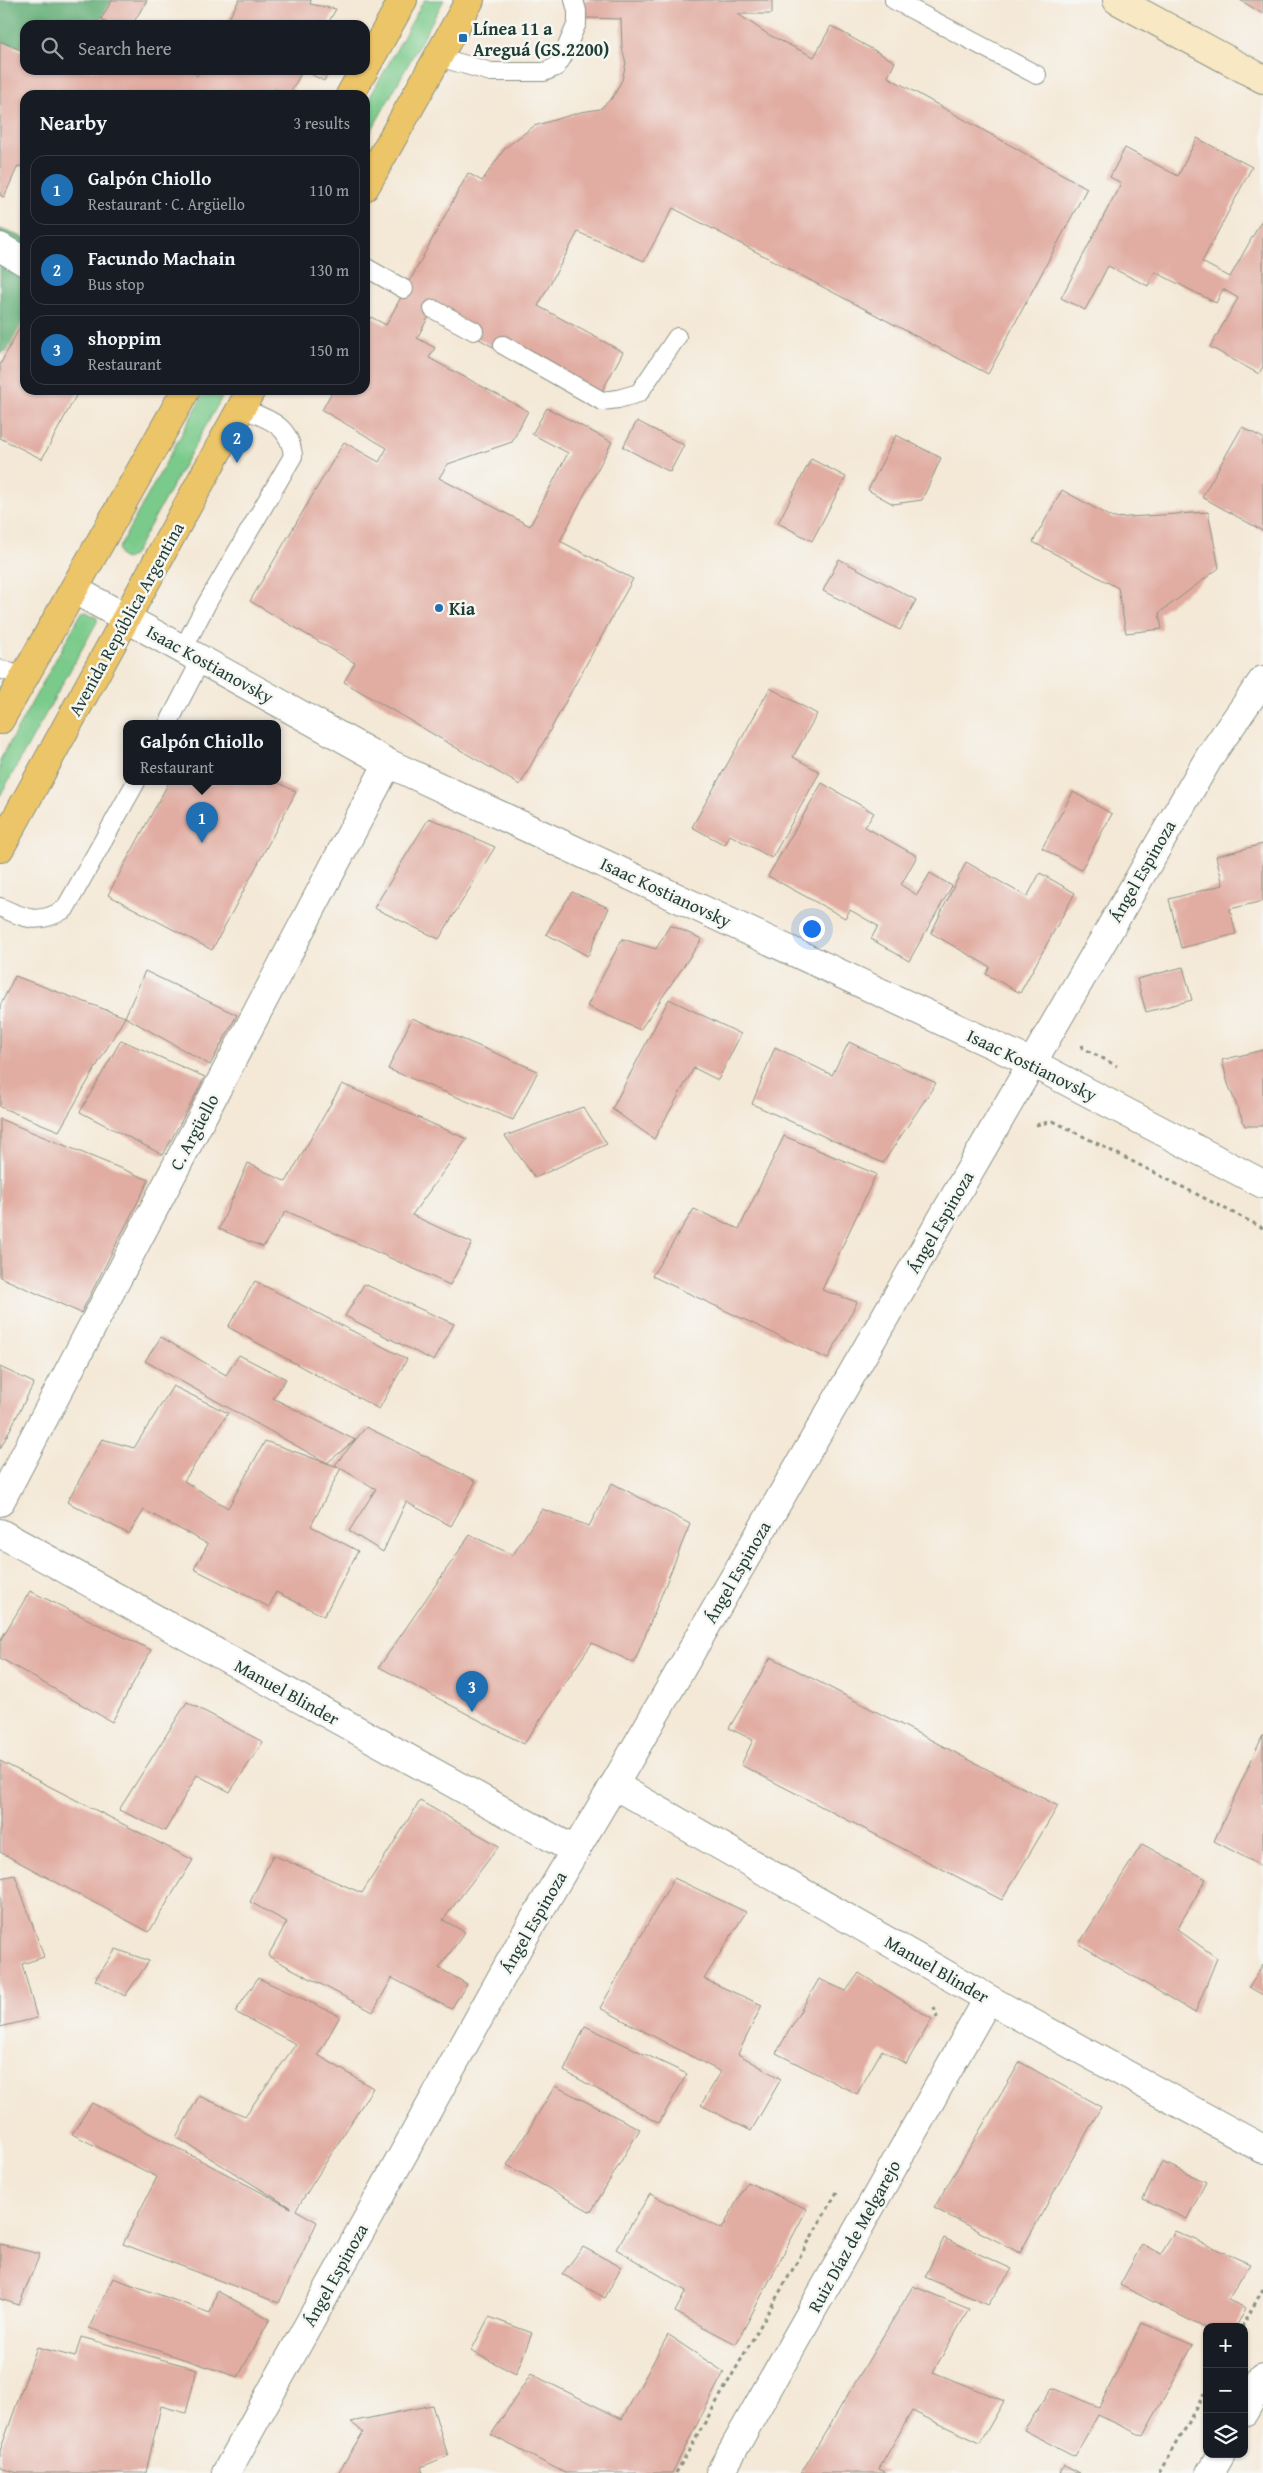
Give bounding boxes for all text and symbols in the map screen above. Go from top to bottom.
place label: Línea 11 a Areguá (GS.2200) [473,15,609,63]
search box [20,20,370,75]
marker: Línea 11 a Areguá (GS.2200) [457,32,469,44]
icon: search [38,34,66,62]
text: Search here [78,34,172,62]
text: Nearby [40,107,107,138]
text: 3 results [293,111,350,135]
text: Galpón Chiollo [88,164,211,192]
text: 1 [53,178,61,202]
text: 110 m [309,178,349,202]
text: Restaurant · C. Argüello [88,192,245,216]
text: Facundo Machain [88,244,236,272]
text: 2 [53,258,61,282]
text: 130 m [309,258,349,282]
text: Bus stop [88,272,144,296]
text: shoppim [88,324,161,352]
text: 3 [53,338,61,362]
text: 150 m [309,338,349,362]
text: Restaurant [88,352,162,376]
pin: 2 [221,422,253,463]
street label: Avenida República Argentina [61,517,191,721]
place label: Kia [449,595,476,622]
marker: Kia [433,602,445,614]
street label: Isaac Kostianovsky [141,618,279,710]
popup [123,720,281,785]
text: Galpón Chiollo [140,727,264,755]
text: Restaurant [140,755,214,779]
pin: 1 [186,802,218,843]
street label: Ángel Espinoza [1102,814,1182,927]
street label: Isaac Kostianovsky [596,850,736,934]
your location [799,916,825,942]
street label: Isaac Kostianovsky [962,1022,1102,1108]
street label: C. Argüello [163,1089,225,1175]
street label: Ángel Espinoza [900,1165,980,1278]
street label: Ángel Espinoza [697,1515,777,1628]
street label: Manuel Blinder [230,1652,345,1732]
pin: 3 [456,1671,488,1712]
street label: Ángel Espinoza [493,1865,573,1978]
street label: Manuel Blinder [880,1928,995,2010]
street label: Ruiz Díaz de Melgarejo [801,2155,907,2317]
street label: Ángel Espinoza [296,2218,375,2331]
map controls [1203,2323,1248,2458]
button: + [1203,2323,1248,2368]
button: − [1203,2368,1248,2413]
button: layers [1203,2413,1248,2458]

